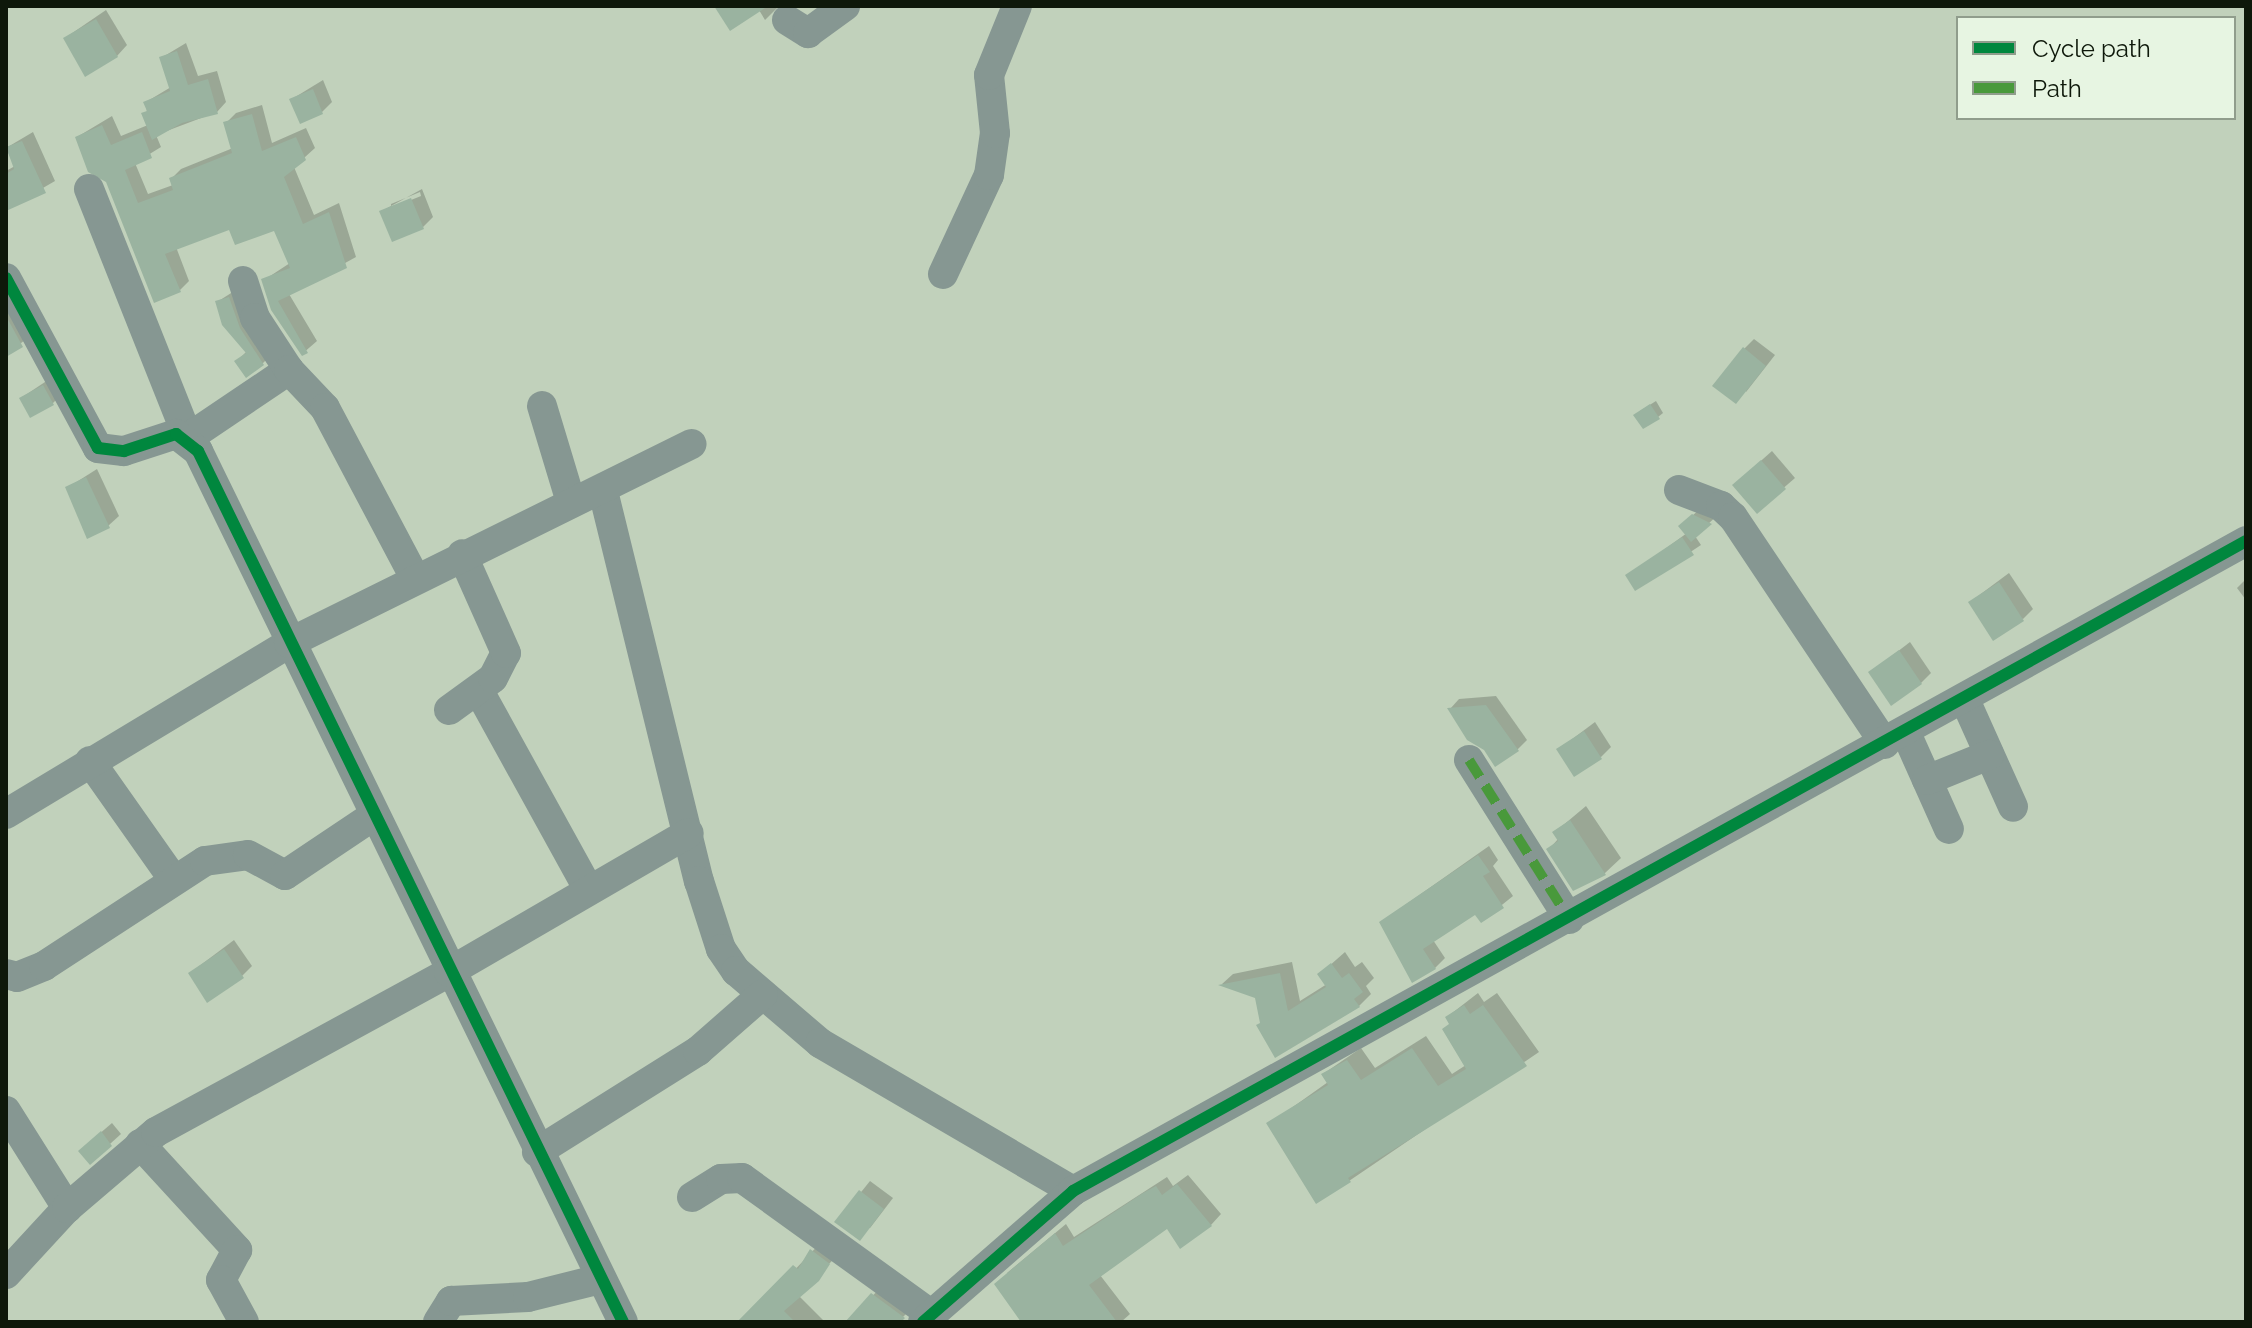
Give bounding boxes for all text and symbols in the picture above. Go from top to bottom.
legend [1956,16,2236,120]
text: Cycle path [2032,34,2151,63]
text: Path [2032,74,2082,103]

